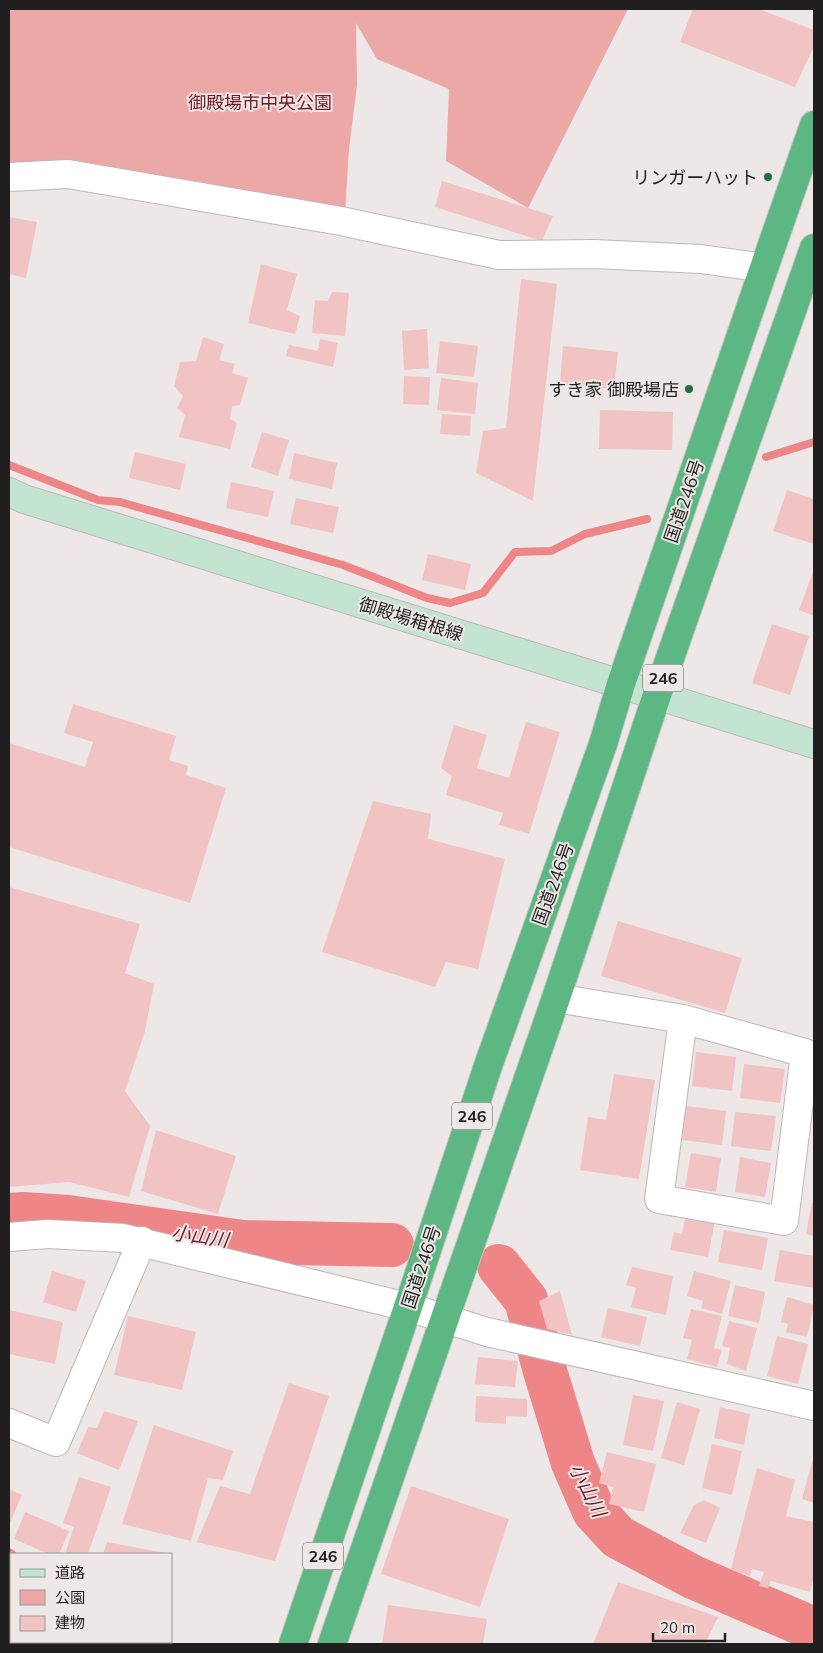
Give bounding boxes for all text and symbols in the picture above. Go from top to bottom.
park label: 御殿場市中央公園 [188,91,332,114]
place label: リンガーハット [632,166,758,189]
marker: リンガーハット [762,171,774,183]
place label: すき家 御殿場店 [548,378,679,401]
marker: すき家 御殿場店 [683,383,695,395]
street label: 国道246号 [659,456,709,546]
street label: 御殿場箱根線 [356,592,466,646]
road number: 246 [643,664,683,691]
street label: 国道246号 [527,839,579,929]
road number: 246 [452,1102,492,1130]
water label: 小山川 [170,1220,232,1252]
street label: 国道246号 [397,1222,445,1312]
water label: 小山川 [564,1459,613,1523]
road number: 246 [303,1542,343,1570]
legend [10,1553,172,1643]
text: 道路 [55,1563,85,1582]
text: 公園 [55,1588,85,1607]
scale bar [653,1610,726,1642]
text: 建物 [55,1613,85,1632]
text: 20 m [660,1618,695,1637]

